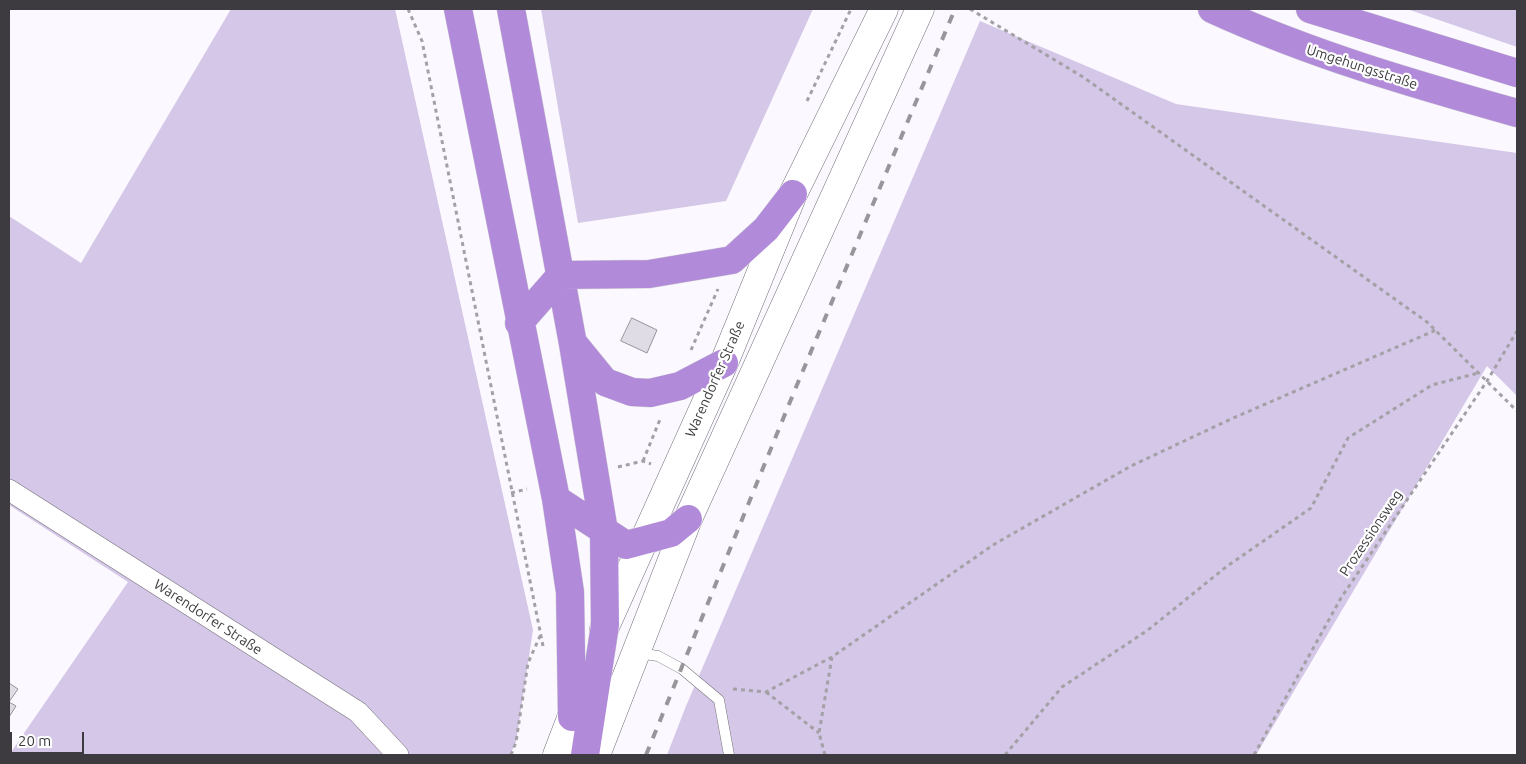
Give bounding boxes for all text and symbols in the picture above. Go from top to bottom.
street label: Umgehungsstraße [1304,41,1420,93]
street label: Warendorfer Straße [682,318,748,440]
street label: Prozessionsweg [1336,487,1406,579]
street label: Warendorfer Straße [151,576,265,658]
scale bar [12,722,86,754]
text: 20 m [18,732,51,749]

